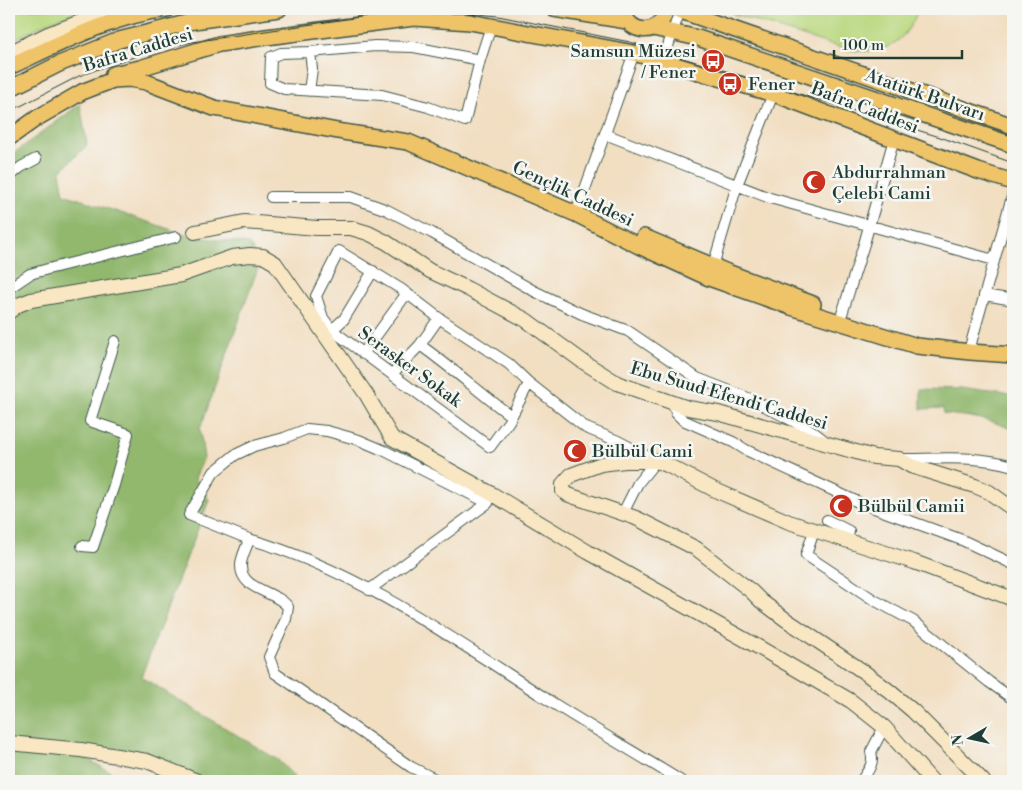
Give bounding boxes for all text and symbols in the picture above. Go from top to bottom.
street label: Bafra Caddesi [79,22,196,78]
scale bar [834,28,962,60]
text: 100 m [842,36,884,55]
place label: Samsun Müzesi / Fener [570,40,696,84]
bus stop icon: Samsun Müzesi / Fener [700,48,726,74]
street label: Atatürk Bulvarı [861,63,988,126]
bus stop icon: Fener [717,71,743,97]
place label: Fener [748,73,796,96]
street label: Bafra Caddesi [807,77,922,139]
street label: Gençlik Caddesi [509,156,637,232]
place label: Abdurrahman Çelebi Cami [831,161,946,205]
mosque icon: Abdurrahman Çelebi Cami [801,169,827,195]
street label: Serasker Sokak [354,322,468,413]
street label: Ebu Suud Efendi Caddesi [628,357,831,435]
mosque icon: Bülbül Cami [562,438,588,464]
place label: Bülbül Cami [591,440,693,463]
mosque icon: Bülbül Camii [828,493,854,519]
place label: Bülbül Camii [857,495,965,518]
north arrow [944,712,994,762]
text: N [948,733,968,747]

